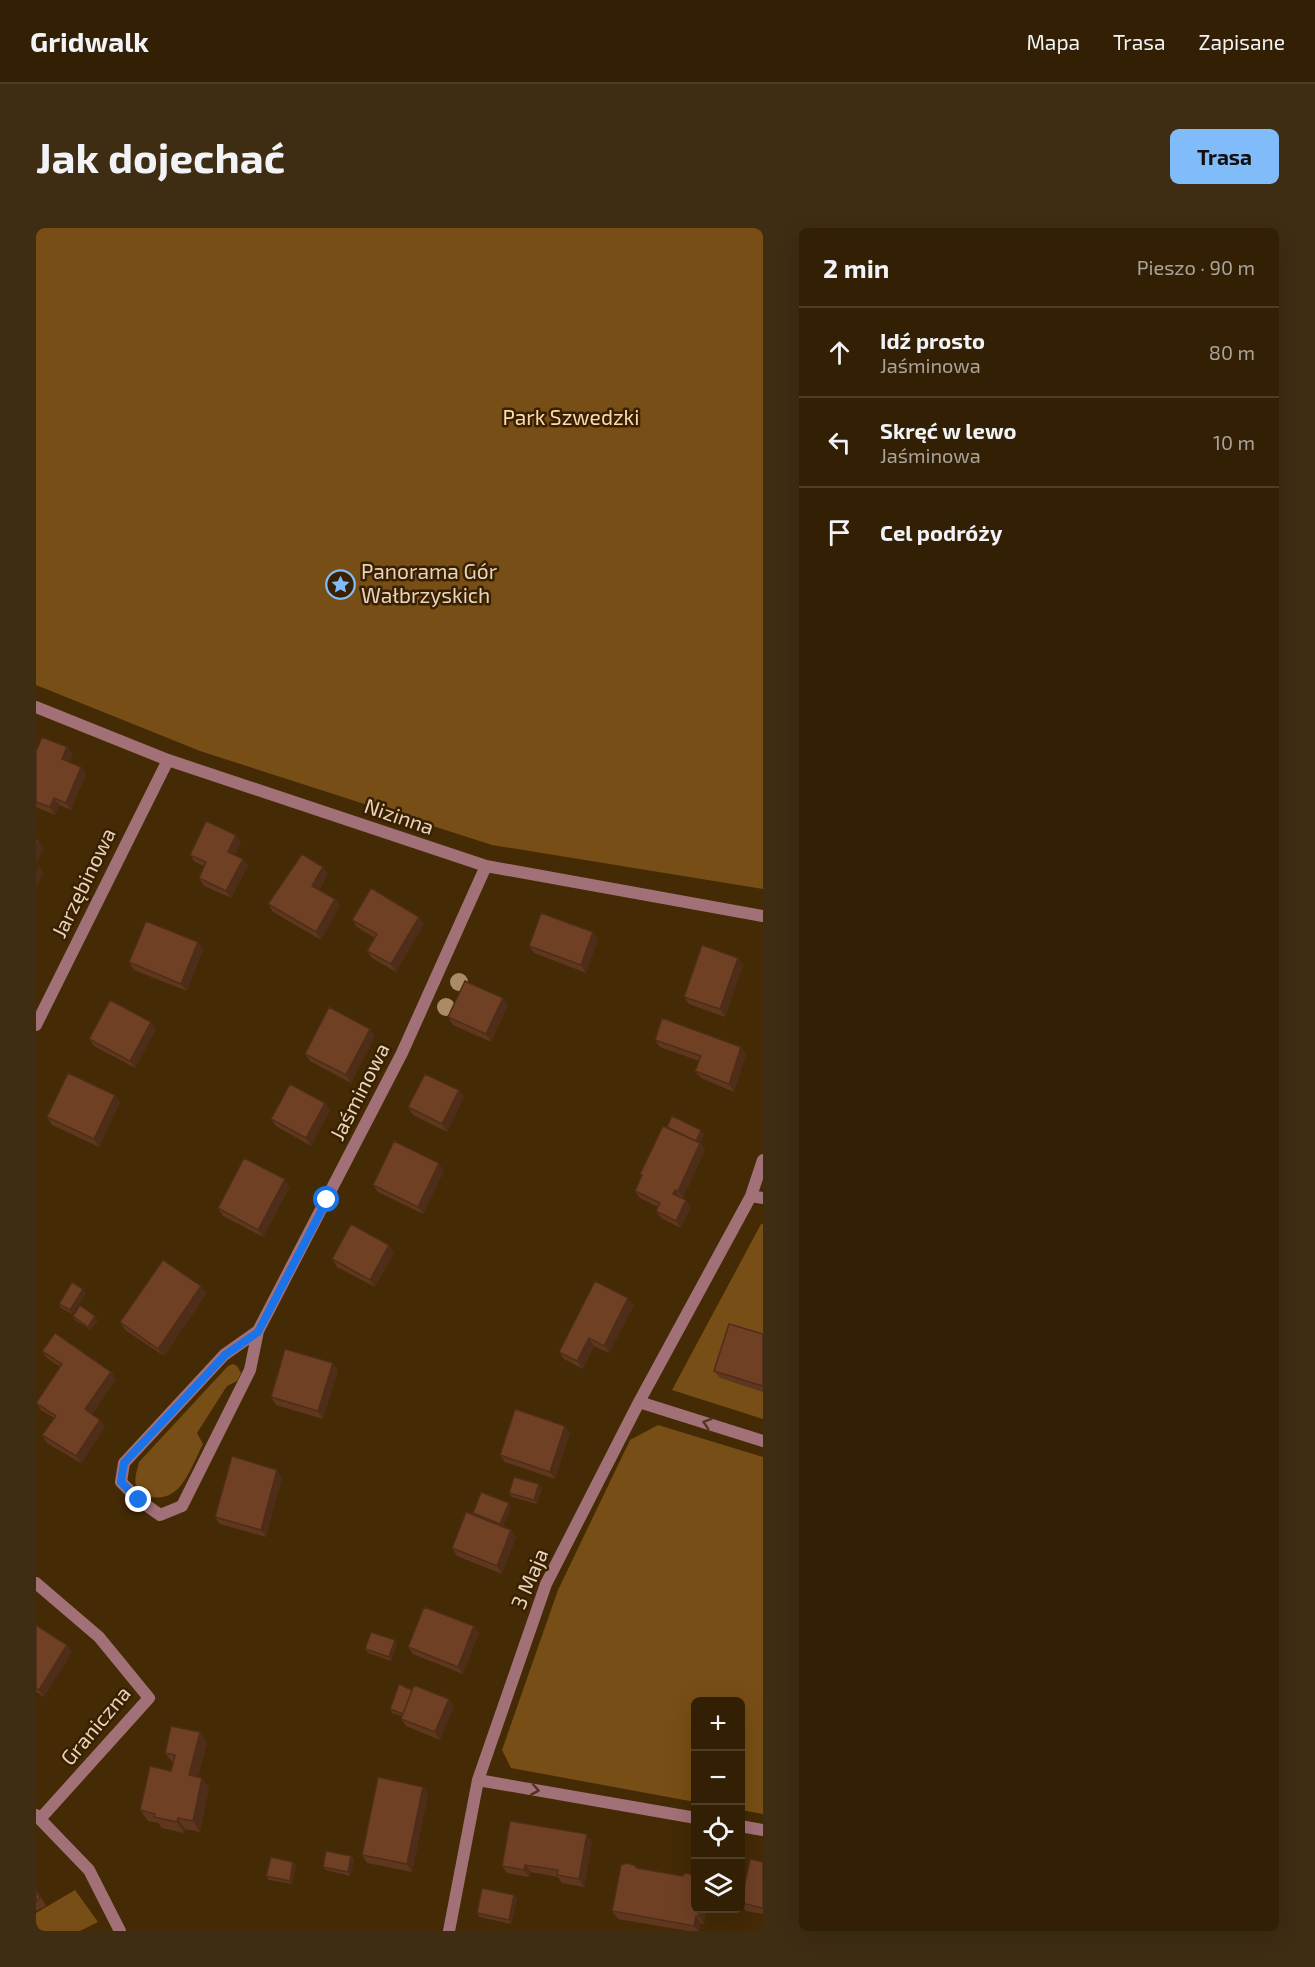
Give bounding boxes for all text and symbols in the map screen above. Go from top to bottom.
text: Gridwalk [30,24,149,58]
text: Mapa [1026,29,1080,54]
text: Trasa [1113,29,1166,54]
text: Zapisane [1199,29,1285,54]
button: Trasa [1170,129,1279,184]
text: Jak dojechać [36,131,285,181]
text: 2 min [823,252,889,283]
text: Pieszo · 90 m [1137,255,1255,279]
text: Idź prosto [880,327,985,353]
icon: ahead [823,336,856,369]
text: 80 m [1209,340,1255,364]
text: Jaśminowa [880,353,981,377]
park label: Park Szwedzki [502,404,640,429]
text: Skręć w lewo [880,417,1017,443]
icon: left [823,426,856,459]
text: 10 m [1213,430,1255,454]
text: Jaśminowa [880,443,981,467]
icon: arrive [823,516,856,549]
text: Cel podróży [880,519,1002,545]
place label: Panorama Gór Wałbrzyskich [361,558,498,607]
place icon: Panorama Gór Wałbrzyskich [324,568,356,600]
street label: Nizinna [361,792,438,839]
street label: Jarzębinowa [45,823,120,941]
street label: Jaśminowa [324,1039,394,1144]
route start [313,1186,339,1212]
one-way arrow [702,1418,713,1431]
route end [125,1486,151,1512]
street label: 3 Maja [505,1544,553,1613]
street label: Graniczna [55,1681,135,1770]
map controls [691,1697,745,1913]
button: + [691,1697,745,1751]
button: − [691,1751,745,1805]
one-way arrow [530,1783,540,1796]
button: locate [691,1805,745,1859]
button: layers [691,1859,745,1913]

